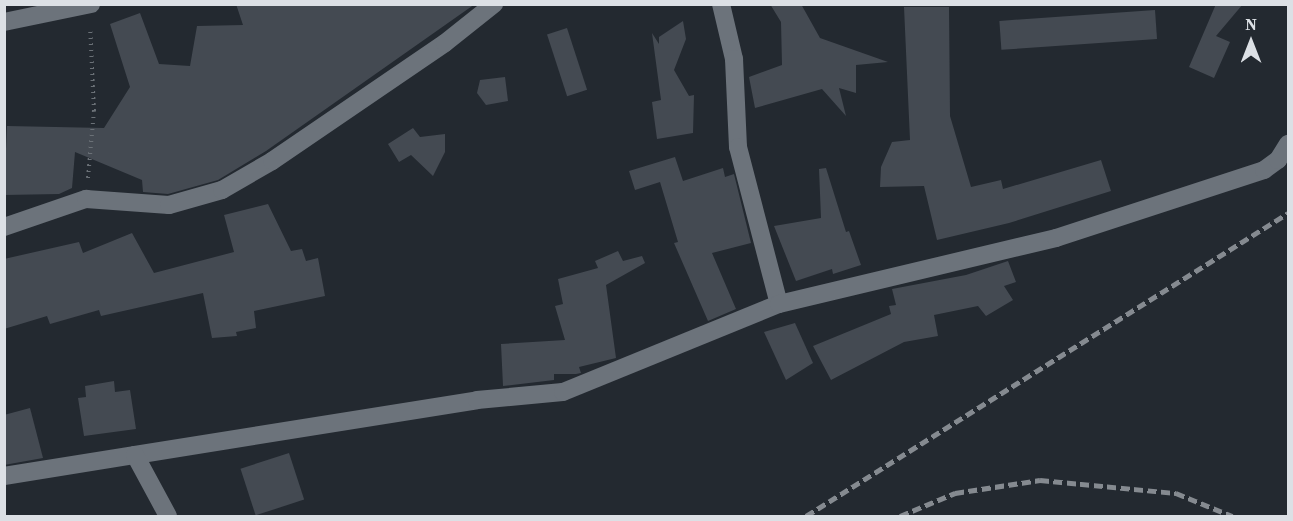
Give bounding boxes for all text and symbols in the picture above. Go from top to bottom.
north arrow [1221,12,1281,72]
text: N [1245,13,1257,35]

